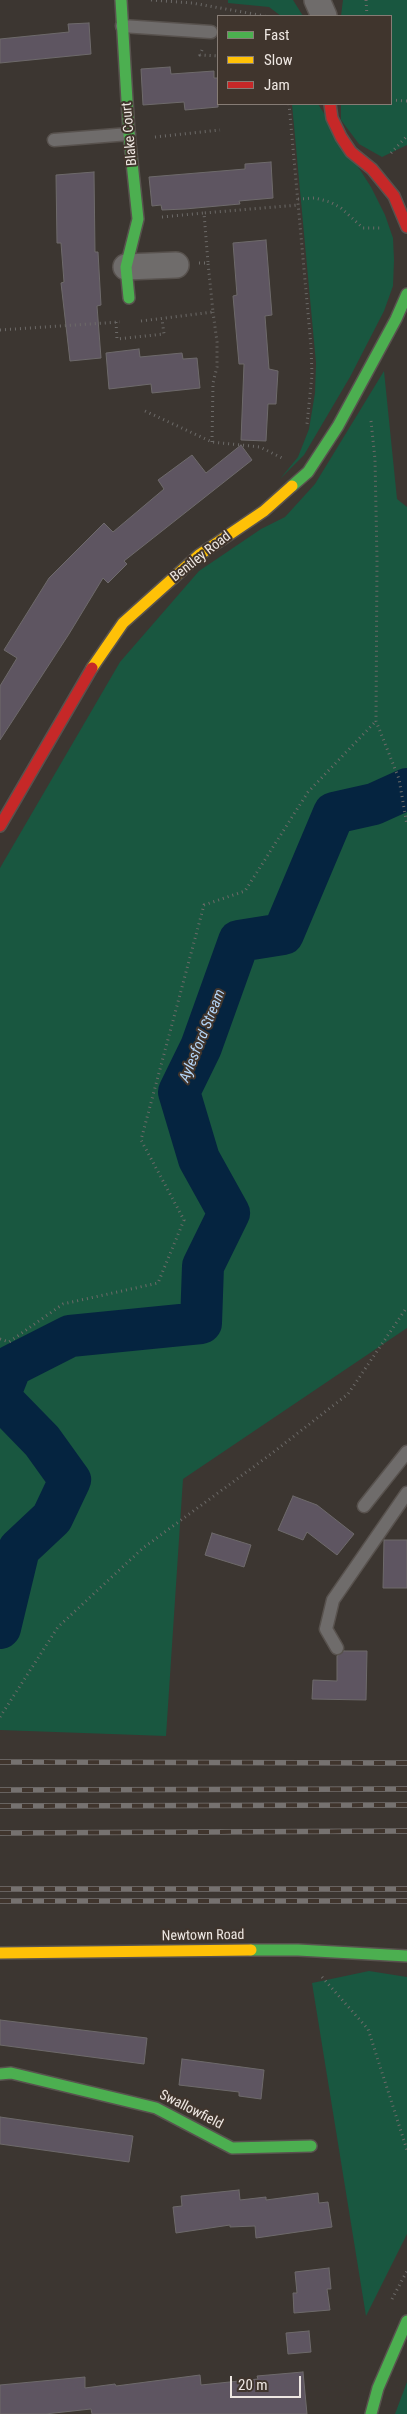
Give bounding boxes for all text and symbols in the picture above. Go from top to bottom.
legend [217,15,392,105]
text: Fast [264,26,289,44]
text: Slow [264,51,293,69]
text: Jam [264,76,290,94]
street label: Blake Court [119,101,141,167]
street label: Bentley Road [167,528,235,586]
water label: Aylesford Stream [176,987,230,1085]
street label: Newtown Road [162,1927,244,1945]
street label: Swallowfield [156,2087,226,2133]
scale bar [232,2366,303,2398]
text: 20 m [238,2376,268,2394]

